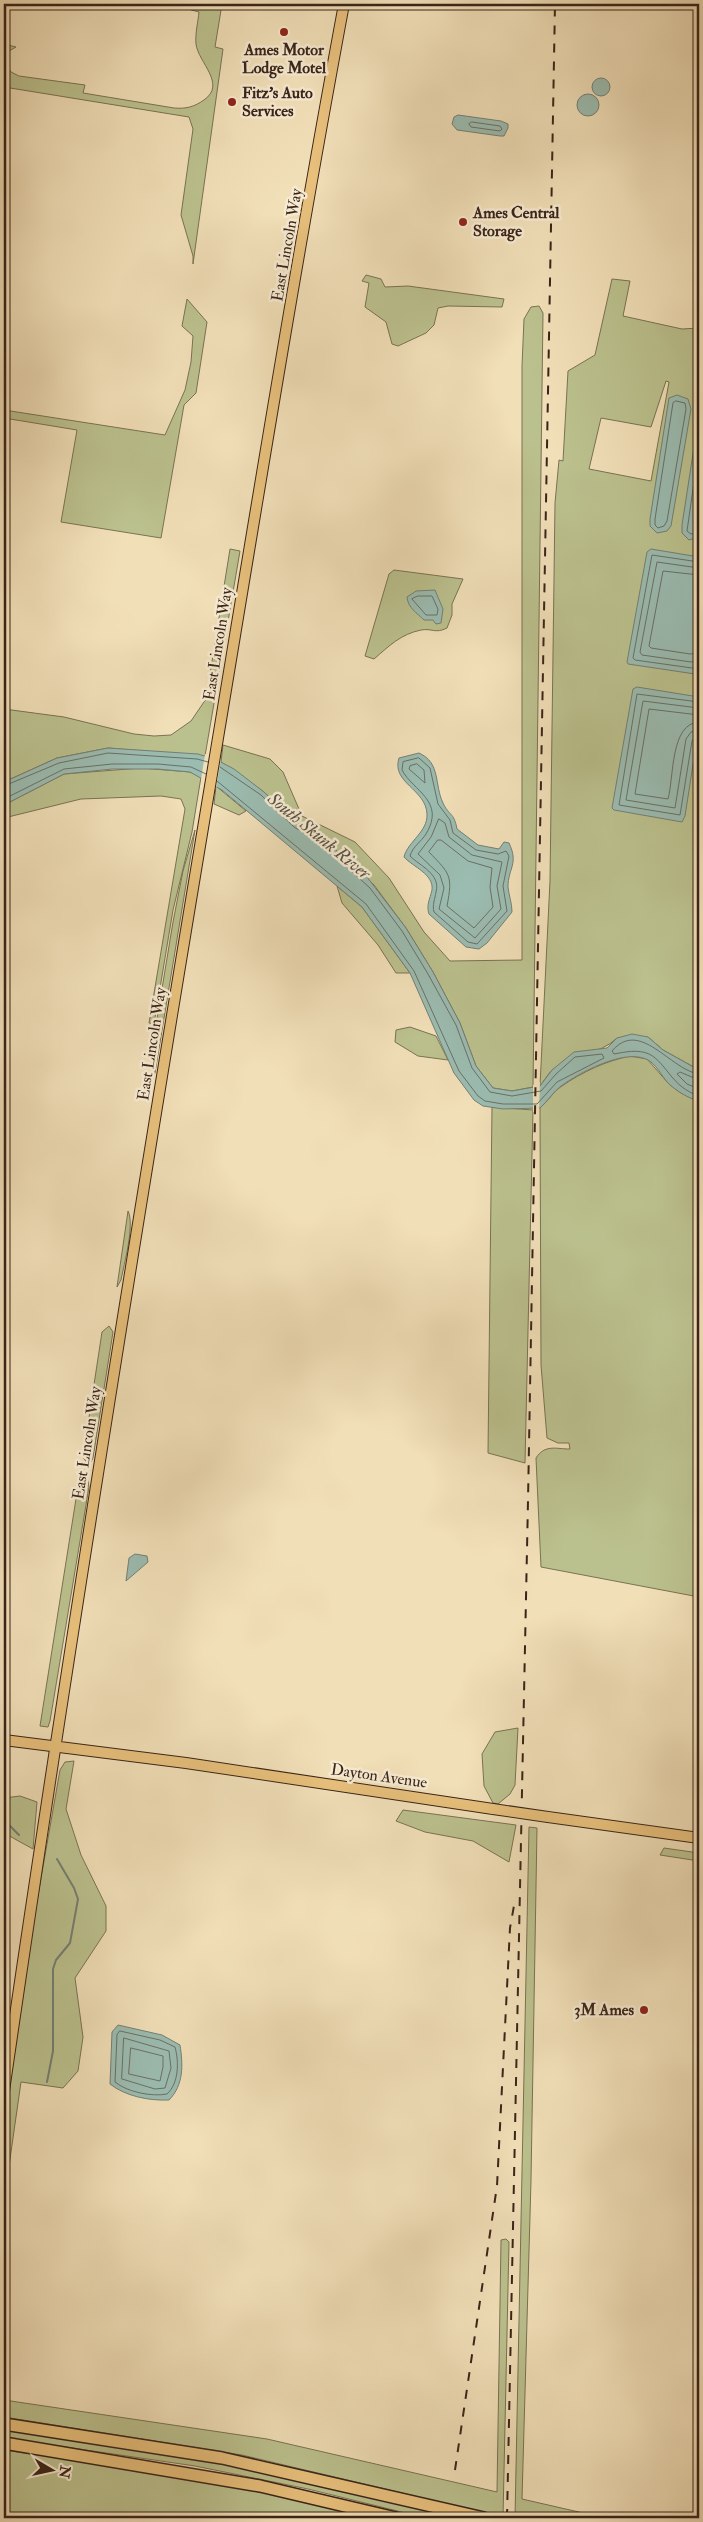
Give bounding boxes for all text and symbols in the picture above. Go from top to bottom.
marker: Ames Motor Lodge Motel [278,26,290,38]
place label: Ames Motor Lodge Motel [242,40,327,79]
place label: Fitz's Auto Services [242,83,313,121]
marker: Fitz's Auto Services [226,96,238,108]
street label: East Lincoln Way [267,186,307,303]
place label: Ames Central Storage [472,203,560,242]
marker: Ames Central Storage [457,216,469,228]
street label: East Lincoln Way [199,585,237,702]
water label: South Skunk River [262,787,376,885]
street label: East Lincoln Way [133,985,171,1102]
street label: East Lincoln Way [68,1384,106,1501]
street label: Dayton Avenue [329,1759,429,1793]
place label: 3M Ames [574,2000,635,2020]
marker: 3M Ames [638,2004,650,2016]
north arrow [28,2444,78,2494]
text: N [55,2463,74,2480]

